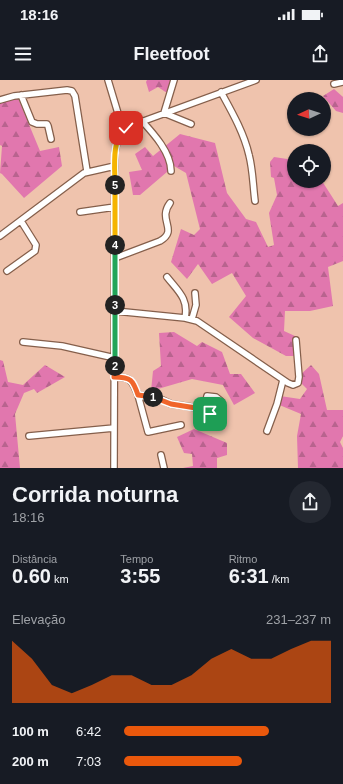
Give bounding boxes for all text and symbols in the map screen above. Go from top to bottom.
text: 18:16 [20,6,58,23]
icon: menu [12,43,34,65]
icon: share [309,43,331,65]
text: Fleetfoot [134,44,210,64]
north arrow [287,92,331,136]
map controls [287,92,331,188]
pin [109,111,143,145]
icon: check [115,117,137,139]
button: locate [287,144,331,188]
pin: 5 [105,175,125,195]
text: 5 [112,179,118,191]
pin: 4 [105,235,125,255]
text: 4 [112,239,118,251]
pin: 3 [105,295,125,315]
text: 3 [112,299,118,311]
pin: 2 [105,356,125,376]
text: 2 [112,360,118,372]
pin: 1 [143,387,163,407]
text: 1 [150,391,156,403]
pin [193,397,227,431]
icon: arrive [199,403,221,425]
button: share [289,481,331,523]
text: Corrida noturna [12,482,178,507]
text: 18:16 [12,510,45,525]
text: Distância [12,553,57,565]
text: Tempo [120,553,153,565]
text: Ritmo [229,553,257,565]
text: 0.60 [12,565,51,587]
text: 3:55 [120,565,160,587]
text: 6:31 [229,565,269,587]
text: km [51,573,69,585]
text: /km [269,573,289,585]
text: Elevação [12,612,65,627]
text: 231–237 m [266,612,331,627]
text: 100 m [12,724,49,739]
text: 6:42 [76,724,101,739]
text: 200 m [12,754,49,769]
text: 7:03 [76,754,101,769]

